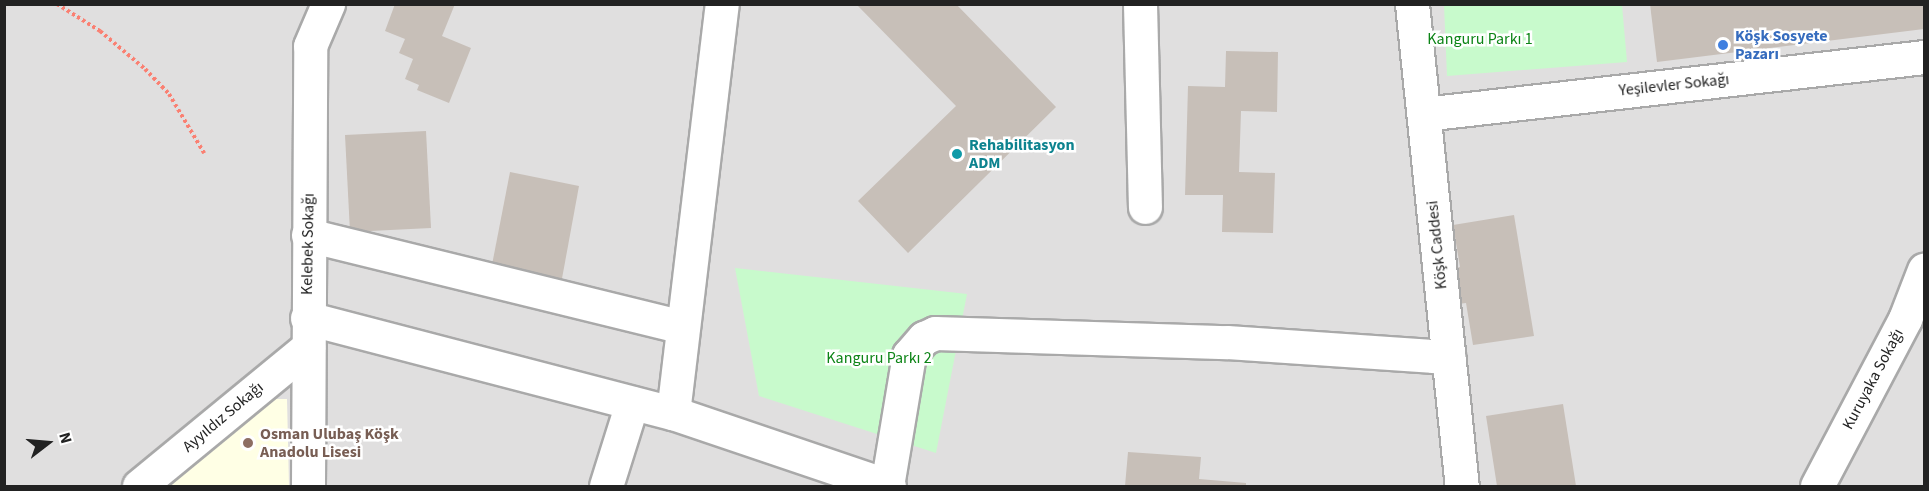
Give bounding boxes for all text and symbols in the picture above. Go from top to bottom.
place label: Köşk Sosyete Pazarı [1735,26,1828,64]
park label: Kanguru Parkı 1 [1427,29,1533,49]
marker: Köşk Sosyete Pazarı [1716,38,1730,52]
street label: Yeşilevler Sokağı [1618,70,1730,100]
place label: Rehabilitasyon ADM [969,135,1075,173]
marker: Rehabilitasyon ADM [950,147,964,161]
street label: Kelebek Sokağı [298,193,318,295]
street label: Köşk Caddesi [1423,200,1451,290]
street label: Kuruyaka Sokağı [1838,325,1908,433]
park label: Kanguru Parkı 2 [826,348,932,368]
street label: Ayyıldız Sokağı [179,378,267,456]
north arrow [18,413,78,473]
place label: Osman Ulubaş Köşk Anadolu Lisesi [260,424,399,462]
text: N [53,430,77,446]
marker: Osman Ulubaş Köşk Anadolu Lisesi [241,436,255,450]

